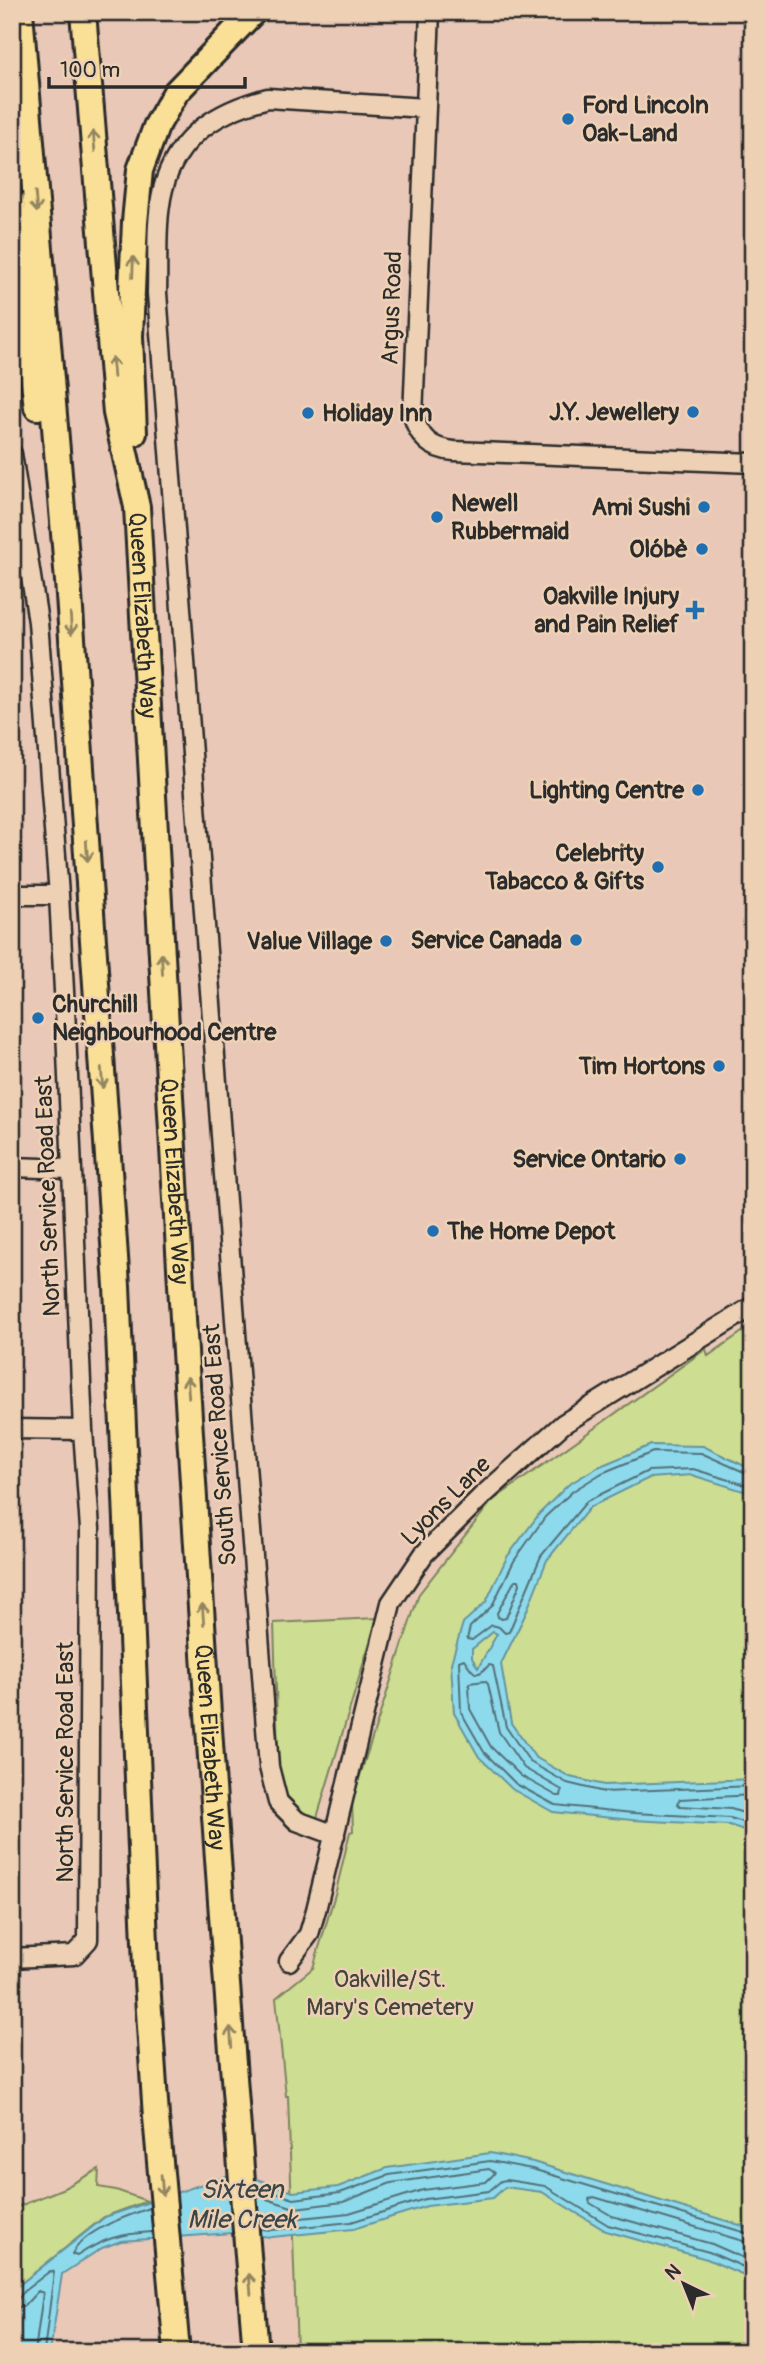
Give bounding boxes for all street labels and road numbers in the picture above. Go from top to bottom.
street label: Argus Road [376,251,408,365]
street label: Queen Elizabeth Way [123,511,163,719]
street label: North Service Road East [29,1075,67,1317]
street label: Queen Elizabeth Way [154,1077,195,1285]
street label: South Service Road East [197,1323,243,1567]
street label: Lyons Lane [395,1450,497,1552]
street label: North Service Road East [51,1641,80,1883]
street label: Queen Elizabeth Way [189,1643,232,1851]

